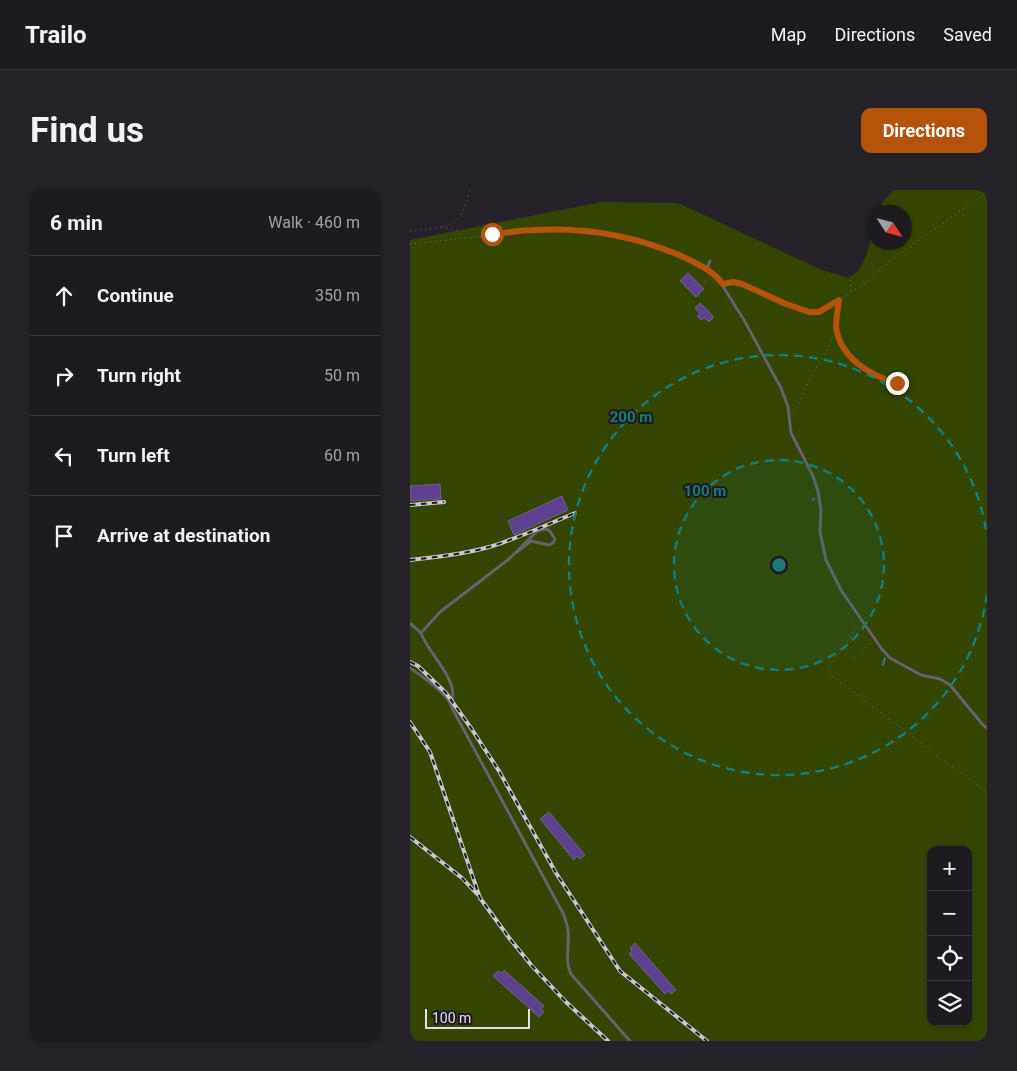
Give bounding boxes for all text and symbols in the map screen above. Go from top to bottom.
text: Trailo [25,21,87,49]
text: Map [771,24,806,45]
text: Directions [834,24,915,45]
text: Saved [943,24,992,45]
button: Directions [861,108,987,153]
text: Find us [30,110,144,151]
north arrow [867,205,912,250]
text: 6 min [50,211,103,235]
text: Walk · 460 m [268,213,360,232]
route start [481,223,504,246]
icon: ahead [50,282,78,310]
text: Continue [97,284,174,307]
text: 350 m [315,286,360,305]
icon: right [50,362,78,390]
text: Turn right [97,364,181,387]
text: 50 m [324,366,360,385]
route end [886,372,909,395]
text: 200 m [610,408,652,426]
icon: left [50,442,78,470]
text: Turn left [97,444,170,467]
text: 60 m [324,446,360,465]
text: 100 m [684,482,726,500]
icon: arrive [50,522,78,550]
text: Arrive at destination [97,524,270,547]
centre of rings [770,556,788,574]
map controls [927,846,972,1026]
button: + [927,846,972,891]
button: − [927,891,972,936]
button: locate [927,936,972,981]
button: layers [927,981,972,1026]
scale bar [425,1006,530,1029]
text: 100 m [432,1010,471,1026]

